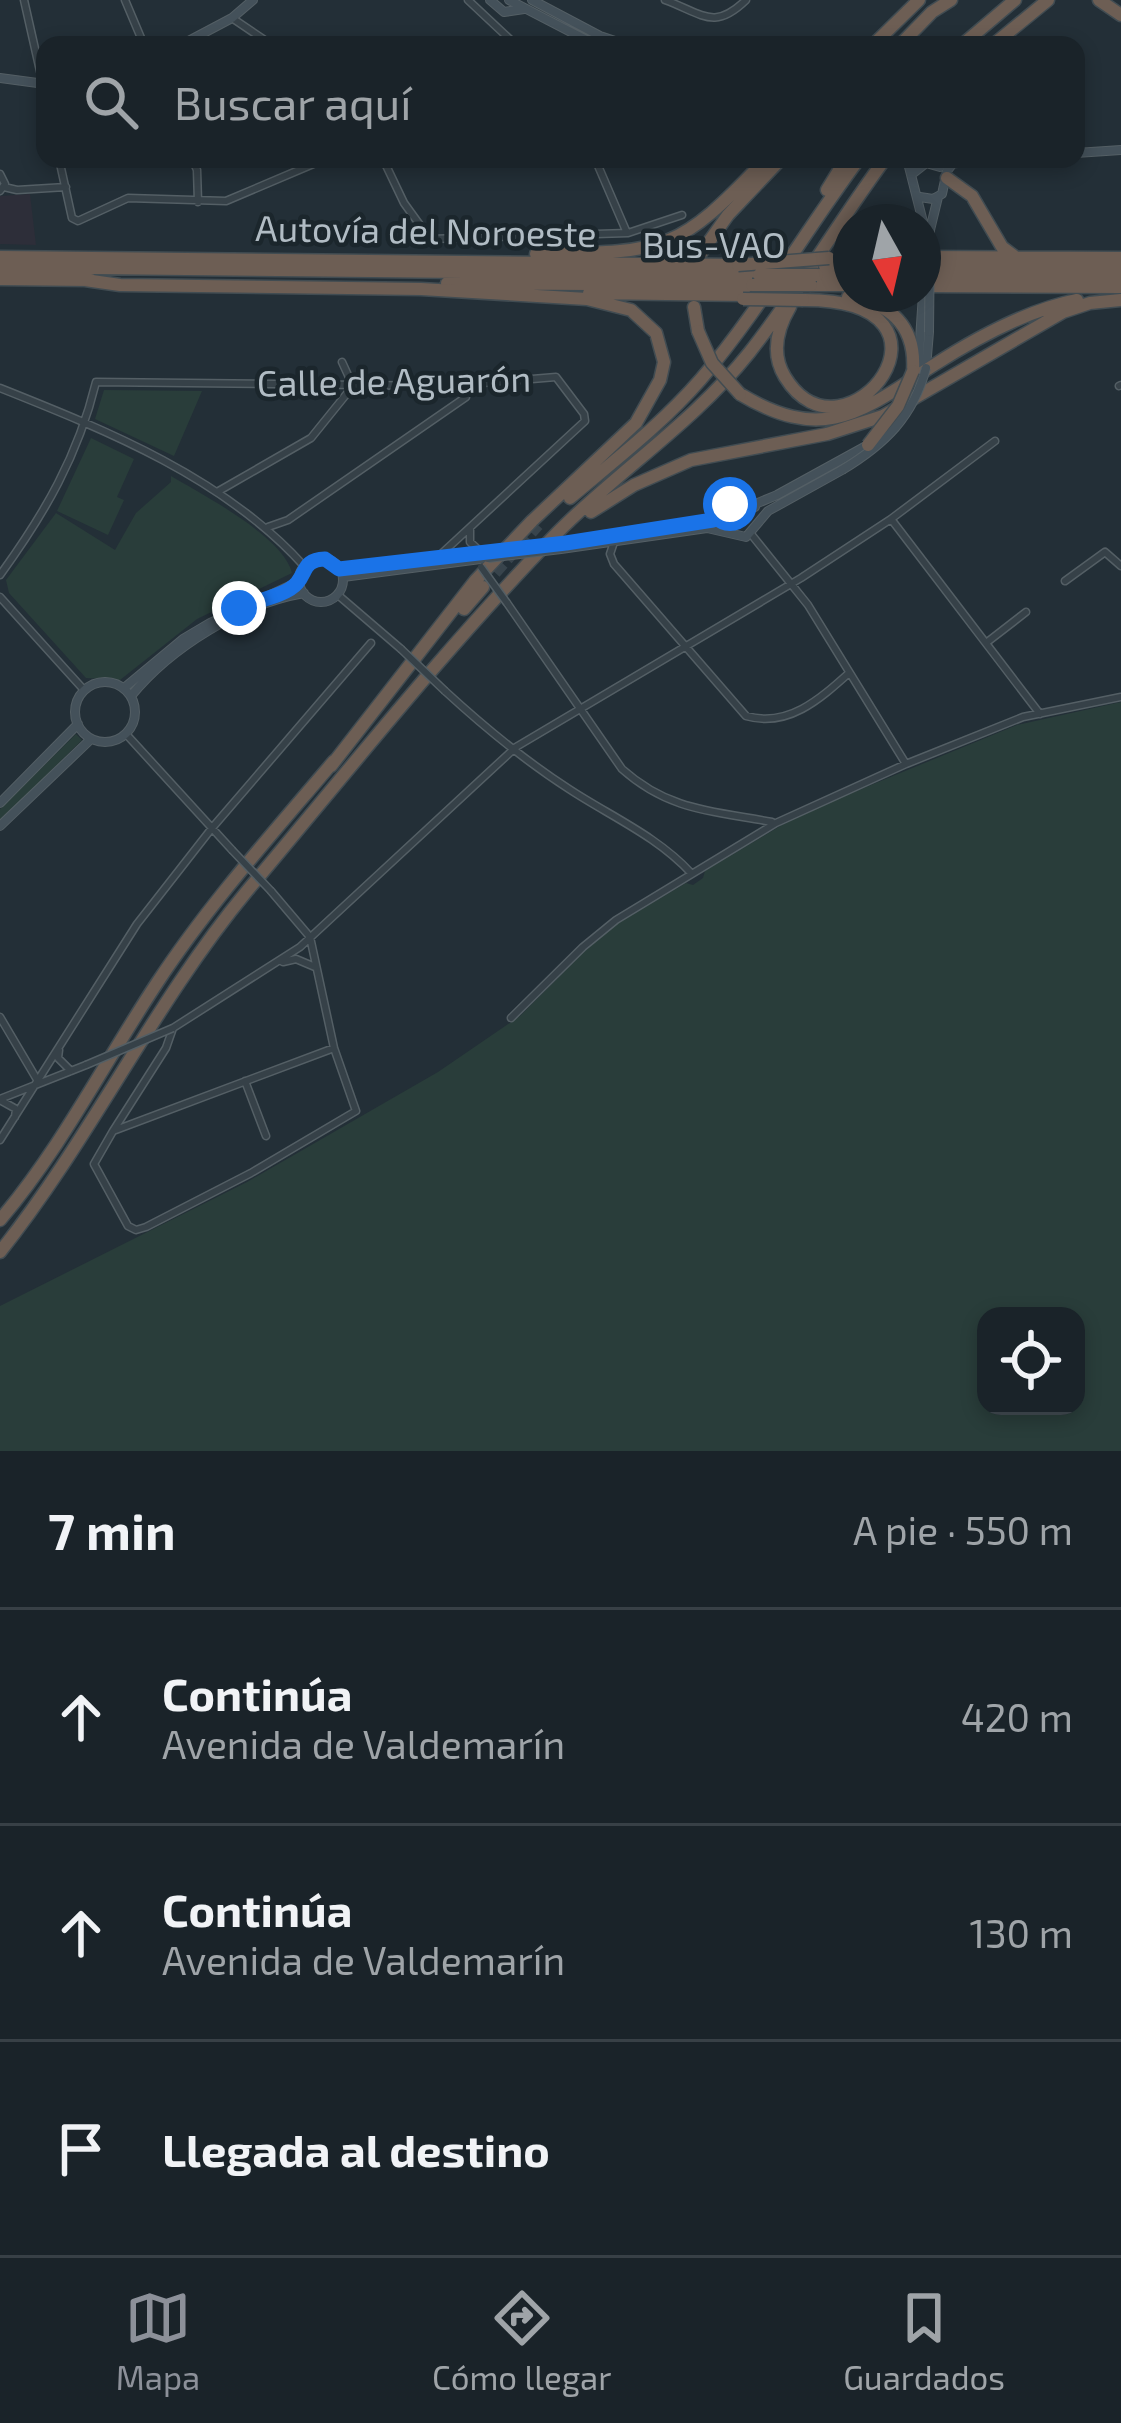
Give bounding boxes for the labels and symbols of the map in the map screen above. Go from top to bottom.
north arrow [833,204,941,312]
street label: Autovía del Noroeste [255,205,597,254]
street label: Bus-VAO [642,222,786,265]
street label: Calle de Aguarón [256,356,531,403]
route start [703,477,757,531]
route end [212,581,266,635]

